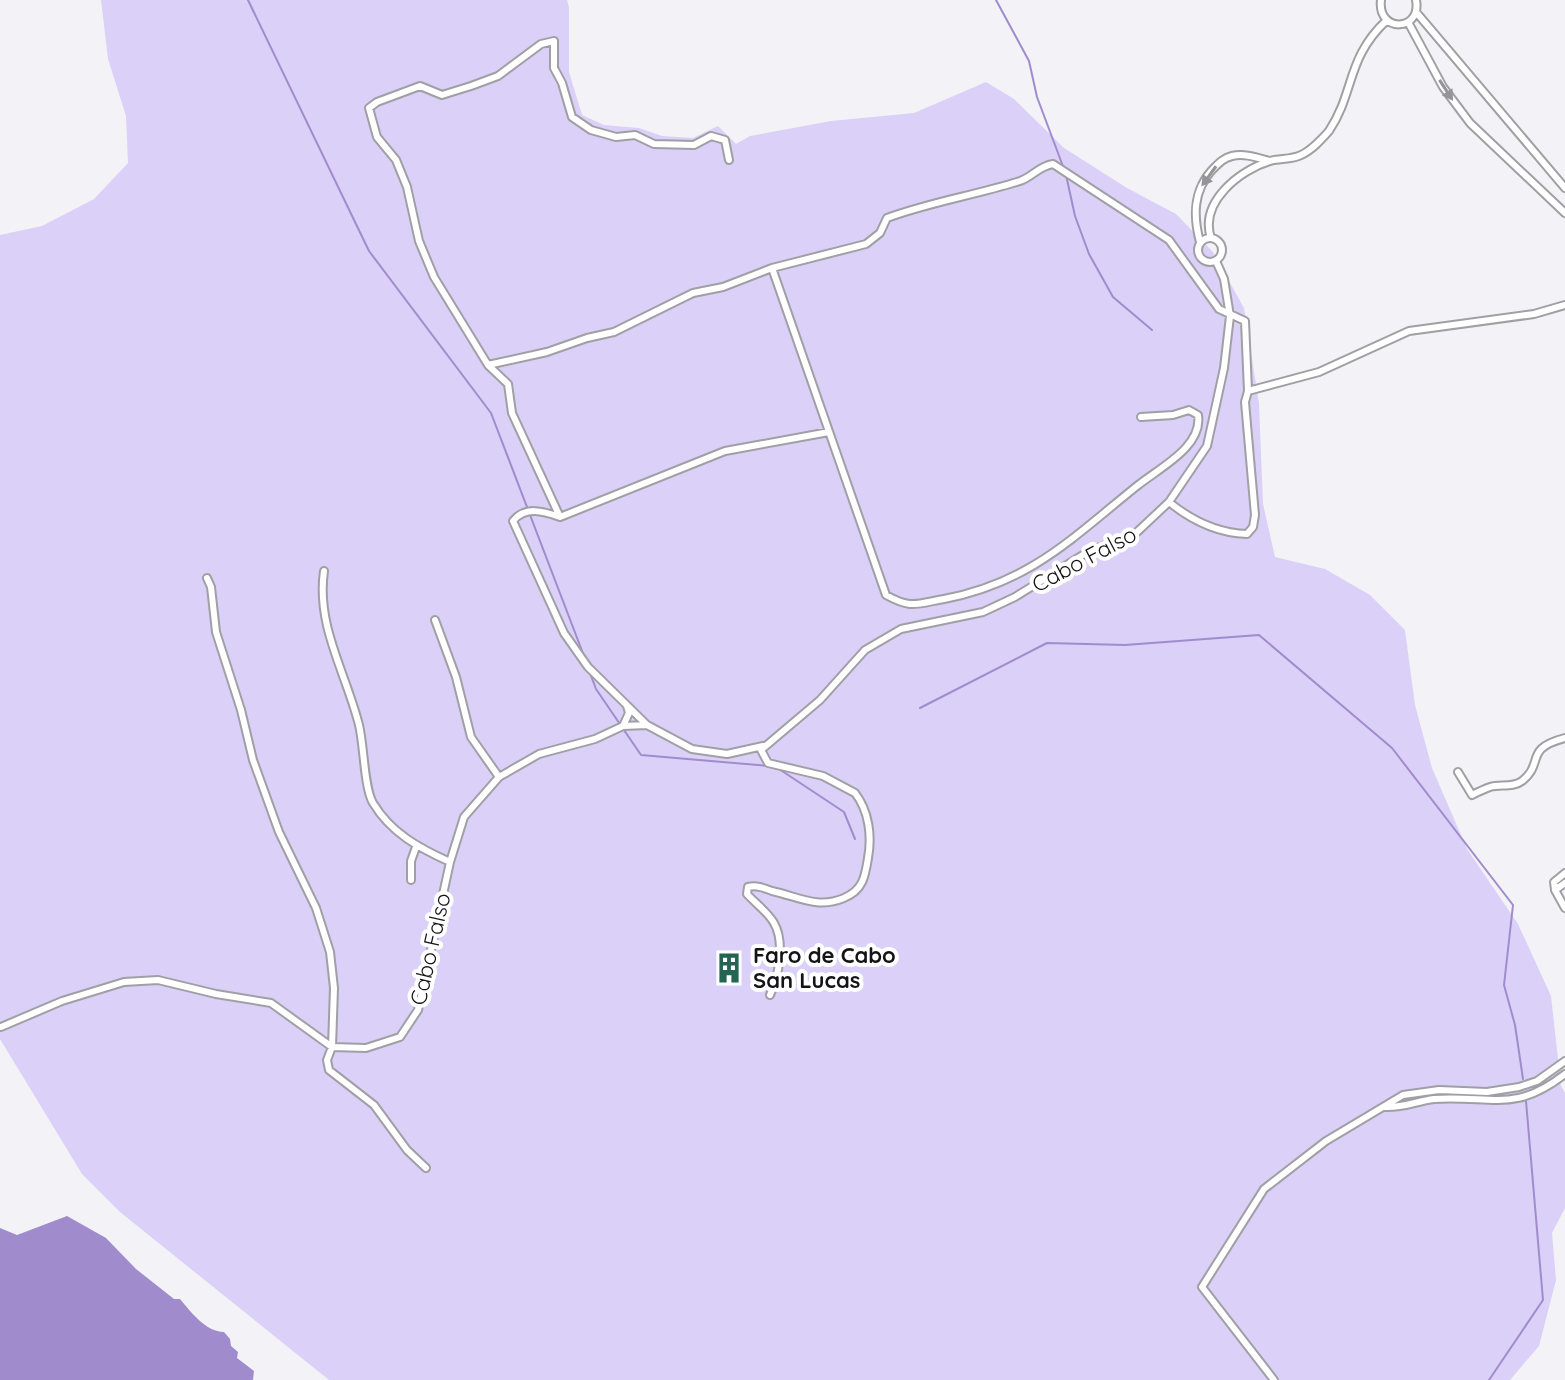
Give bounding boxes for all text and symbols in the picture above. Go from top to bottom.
one-way arrow [1438,80,1453,101]
one-way arrow [1201,165,1217,187]
street label: Cabo Falso [1027,520,1141,598]
street label: Cabo Falso [403,890,457,1008]
place label: Faro de Cabo San Lucas [753,941,896,994]
building icon: Faro de Cabo San Lucas [712,951,746,985]

